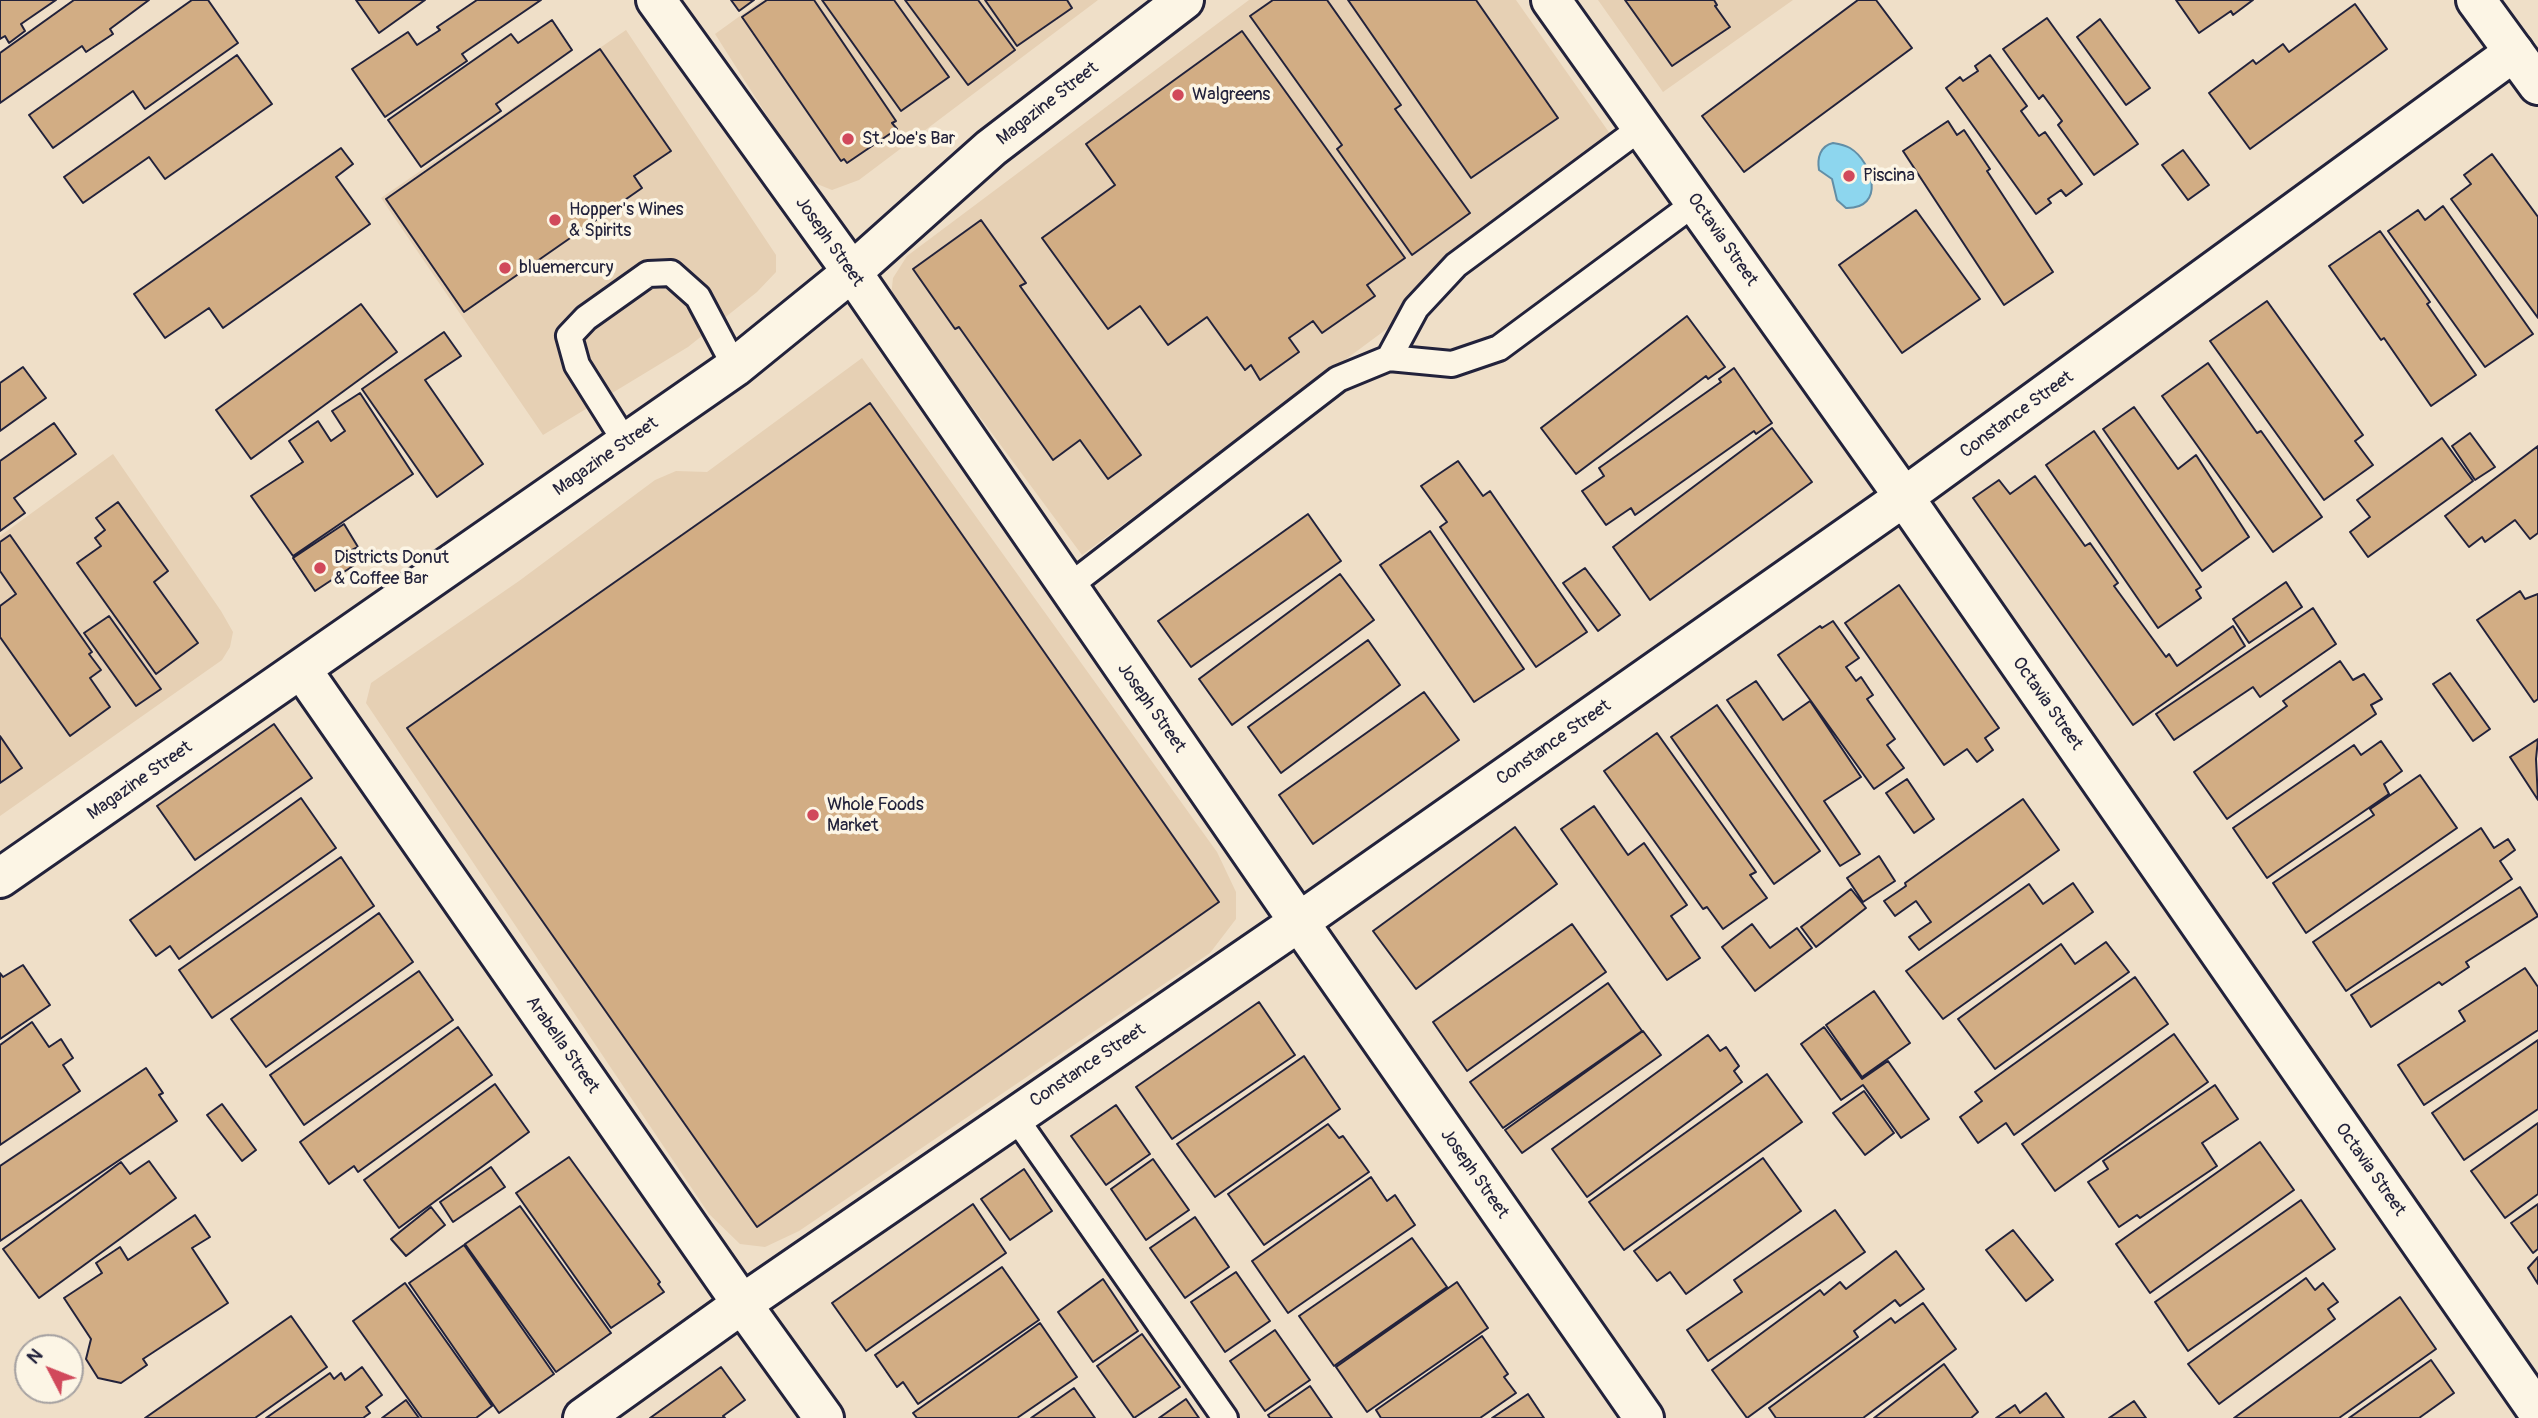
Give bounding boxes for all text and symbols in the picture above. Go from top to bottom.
street label: Magazine Street [993,58,1103,150]
place label: Walgreens [1192,84,1270,106]
marker: Walgreens [1170,87,1186,103]
place label: St. Joe's Bar [862,128,955,150]
marker: St. Joe's Bar [840,131,856,147]
place label: Piscina [1863,165,1915,187]
marker: Piscina [1841,168,1857,184]
street label: Octavia Street [1682,189,1762,291]
street label: Joseph Street [790,193,868,291]
place label: Hopper's Wines & Spirits [569,199,684,242]
marker: Hopper's Wines & Spirits [547,212,563,228]
place label: bluemercury [519,257,613,279]
marker: bluemercury [497,260,513,276]
street label: Constance Street [1956,367,2078,463]
street label: Magazine Street [549,413,663,501]
place label: Districts Donut & Coffee Bar [334,547,449,590]
marker: Districts Donut & Coffee Bar [312,560,328,576]
street label: Octavia Street [2007,653,2087,755]
street label: Joseph Street [1112,659,1190,757]
street label: Constance Street [1493,696,1615,790]
street label: Magazine Street [83,737,197,825]
place label: Whole Foods Market [827,794,924,836]
marker: Whole Foods Market [805,807,821,823]
street label: Arabella Street [521,992,603,1098]
street label: Constance Street [1026,1019,1150,1113]
street label: Octavia Street [2330,1119,2410,1221]
street label: Joseph Street [1435,1125,1513,1223]
north arrow [14,1334,84,1404]
text: N [22,1343,48,1369]

